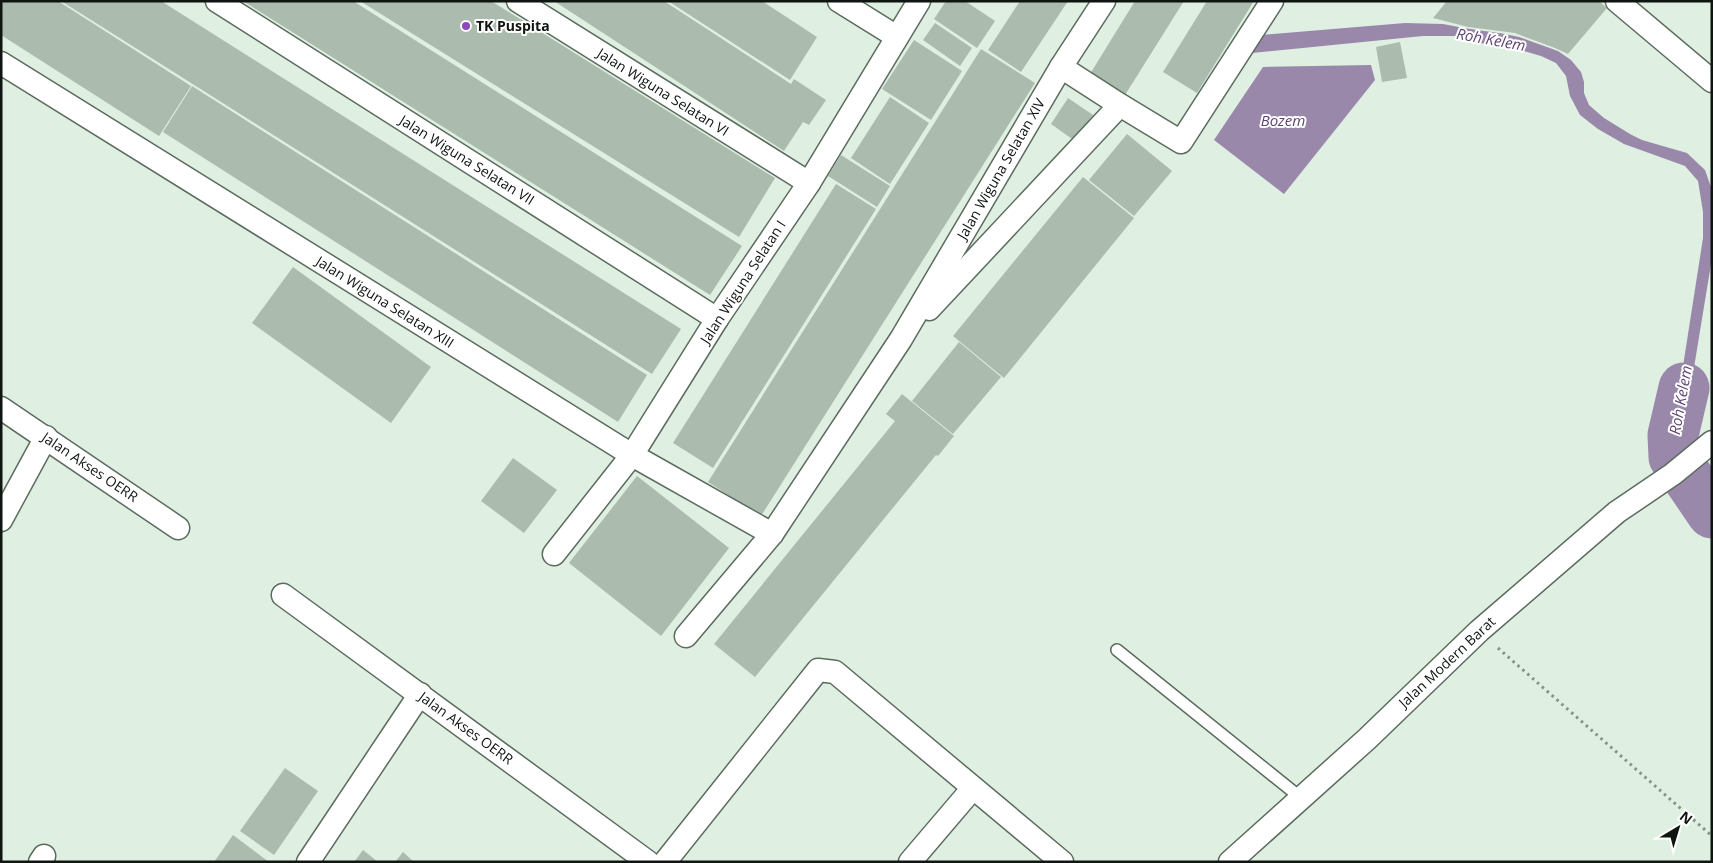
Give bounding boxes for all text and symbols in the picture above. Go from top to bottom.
place label: TK Puspita [476,16,550,35]
marker: TK Puspita [460,20,472,32]
water label: Roh Kelem [1455,23,1527,55]
street label: Jalan Wiguna Selatan VI [592,42,733,140]
street label: Jalan Wiguna Selatan XIV [951,94,1049,244]
street label: Jalan Wiguna Selatan VII [394,109,538,209]
water label: Bozem [1261,110,1305,130]
street label: Jalan Wiguna Selatan I [694,216,790,349]
street label: Jalan Wiguna Selatan XIII [311,250,458,352]
water label: Roh Kelem [1664,364,1696,436]
street label: Jalan Akses OERR [37,426,142,506]
street label: Jalan Modern Barat [1393,612,1499,713]
street label: Jalan Akses OERR [414,686,518,768]
north arrow [1653,803,1703,853]
text: N [1676,806,1697,828]

